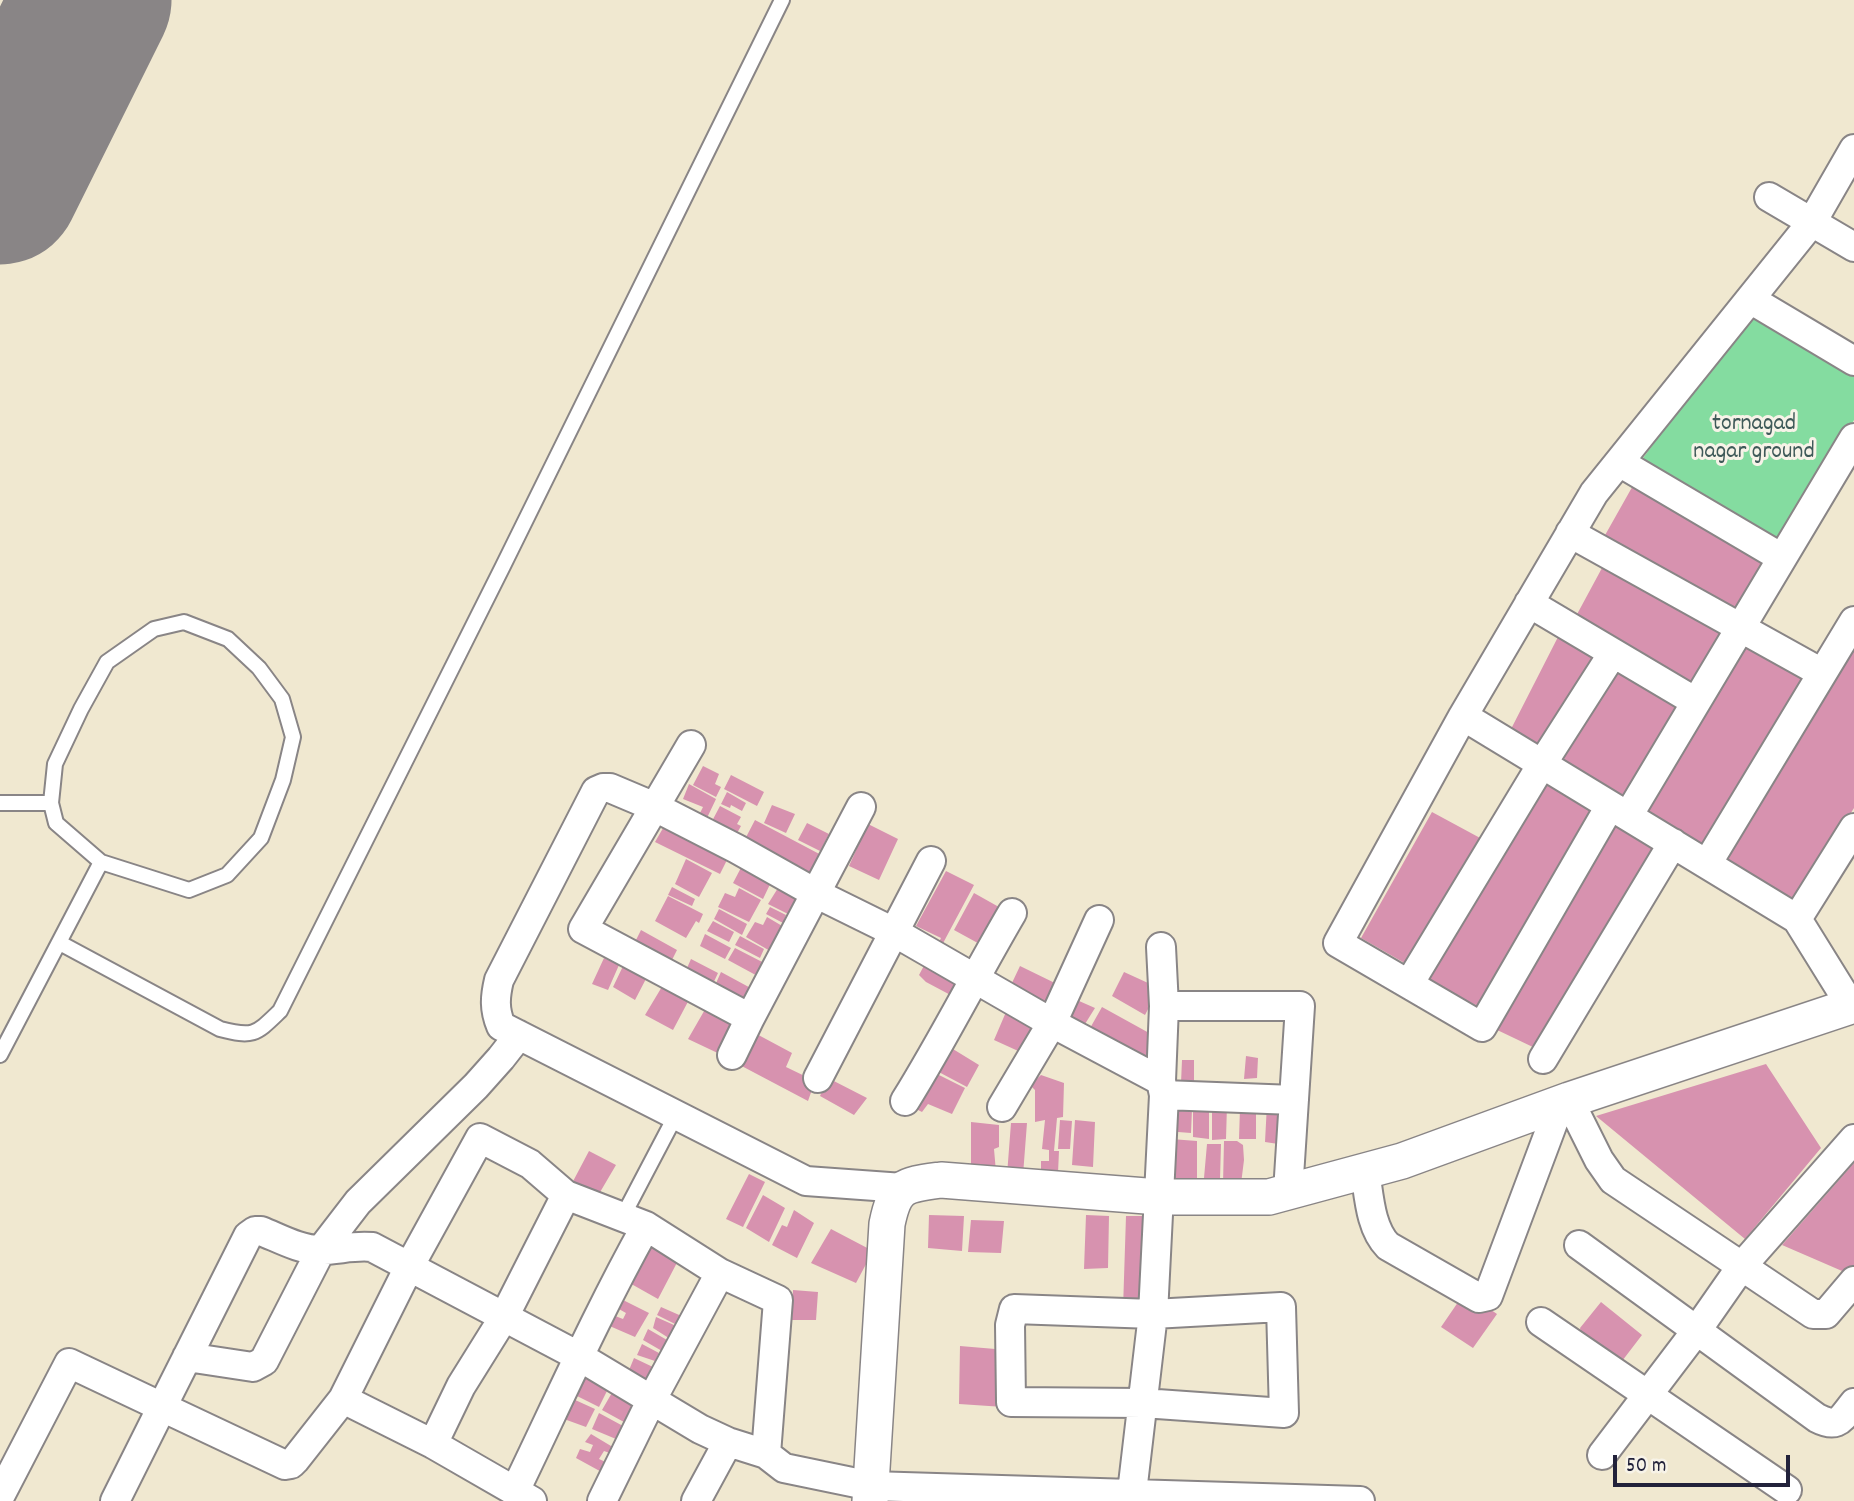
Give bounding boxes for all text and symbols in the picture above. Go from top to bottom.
park label: tornagad nagar ground [1693,412,1815,468]
scale bar [1616,1442,1793,1486]
text: 50 m [1626,1452,1666,1482]

